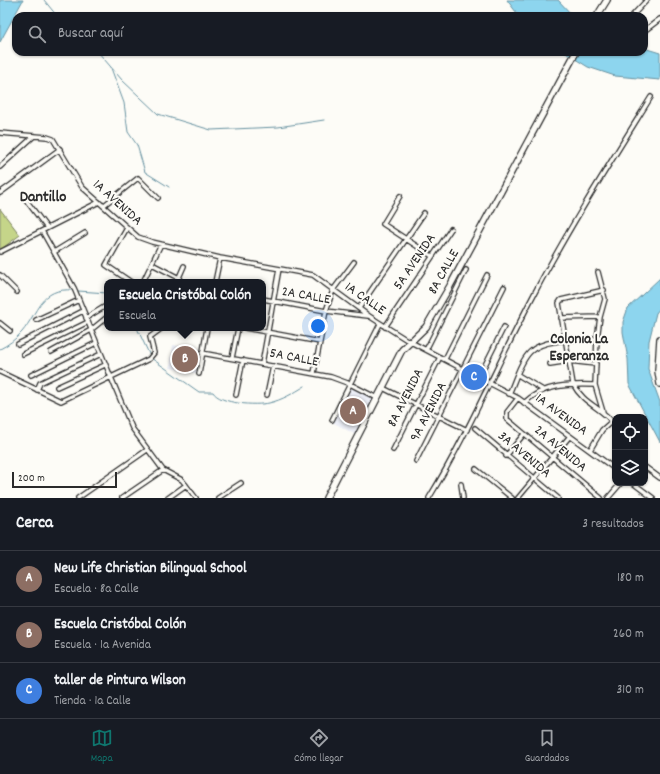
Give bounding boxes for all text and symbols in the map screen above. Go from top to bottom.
search box [12,12,648,56]
icon: search [26,23,48,45]
text: Buscar aquí [58,23,123,45]
street label: 1A AVENIDA [88,175,147,231]
district label: Dantillo [20,186,66,209]
street label: 5A AVENIDA [389,230,441,294]
street label: 8A CALLE [423,245,465,298]
street label: 1A CALLE [340,278,390,321]
popup [104,279,266,331]
street label: 2A CALLE [280,282,333,310]
text: Escuela Cristóbal Colón [119,285,251,307]
text: Escuela [119,307,156,326]
your location [308,316,328,336]
district label: Colonia La Esperanza [550,329,609,368]
street label: 5A CALLE [268,343,321,373]
pin: B [172,344,198,374]
pin: C [461,362,487,392]
street label: 8A AVENIDA [383,365,429,431]
street label: 9A AVENIDA [406,379,453,445]
street label: 1A AVENIDA [531,389,592,441]
pin: A [340,396,366,426]
map controls [612,414,648,486]
button: locate [612,414,648,450]
street label: 2A AVENIDA [529,421,591,477]
street label: 3A AVENIDA [493,427,555,483]
button: layers [612,450,648,486]
scale bar [12,470,117,489]
text: 200 m [18,471,45,487]
text: Cerca [16,512,53,536]
text: 3 resultados [582,515,644,534]
text: New Life Christian Bilingual School [54,558,247,580]
text: A [25,569,33,588]
text: 180 m [617,569,644,588]
text: Escuela · 8a Calle [54,580,139,599]
text: Escuela Cristóbal Colón [54,614,186,636]
text: B [26,625,32,644]
text: 260 m [613,625,644,644]
text: Escuela · 1a Avenida [54,636,151,655]
text: taller de Pintura Wilson [54,670,186,692]
text: C [26,681,32,700]
text: 310 m [616,681,644,700]
text: Tienda · 1a Calle [54,692,131,711]
tab: Mapa [91,727,113,767]
tab: Cómo llegar [294,727,343,767]
tab: Guardados [525,727,569,767]

